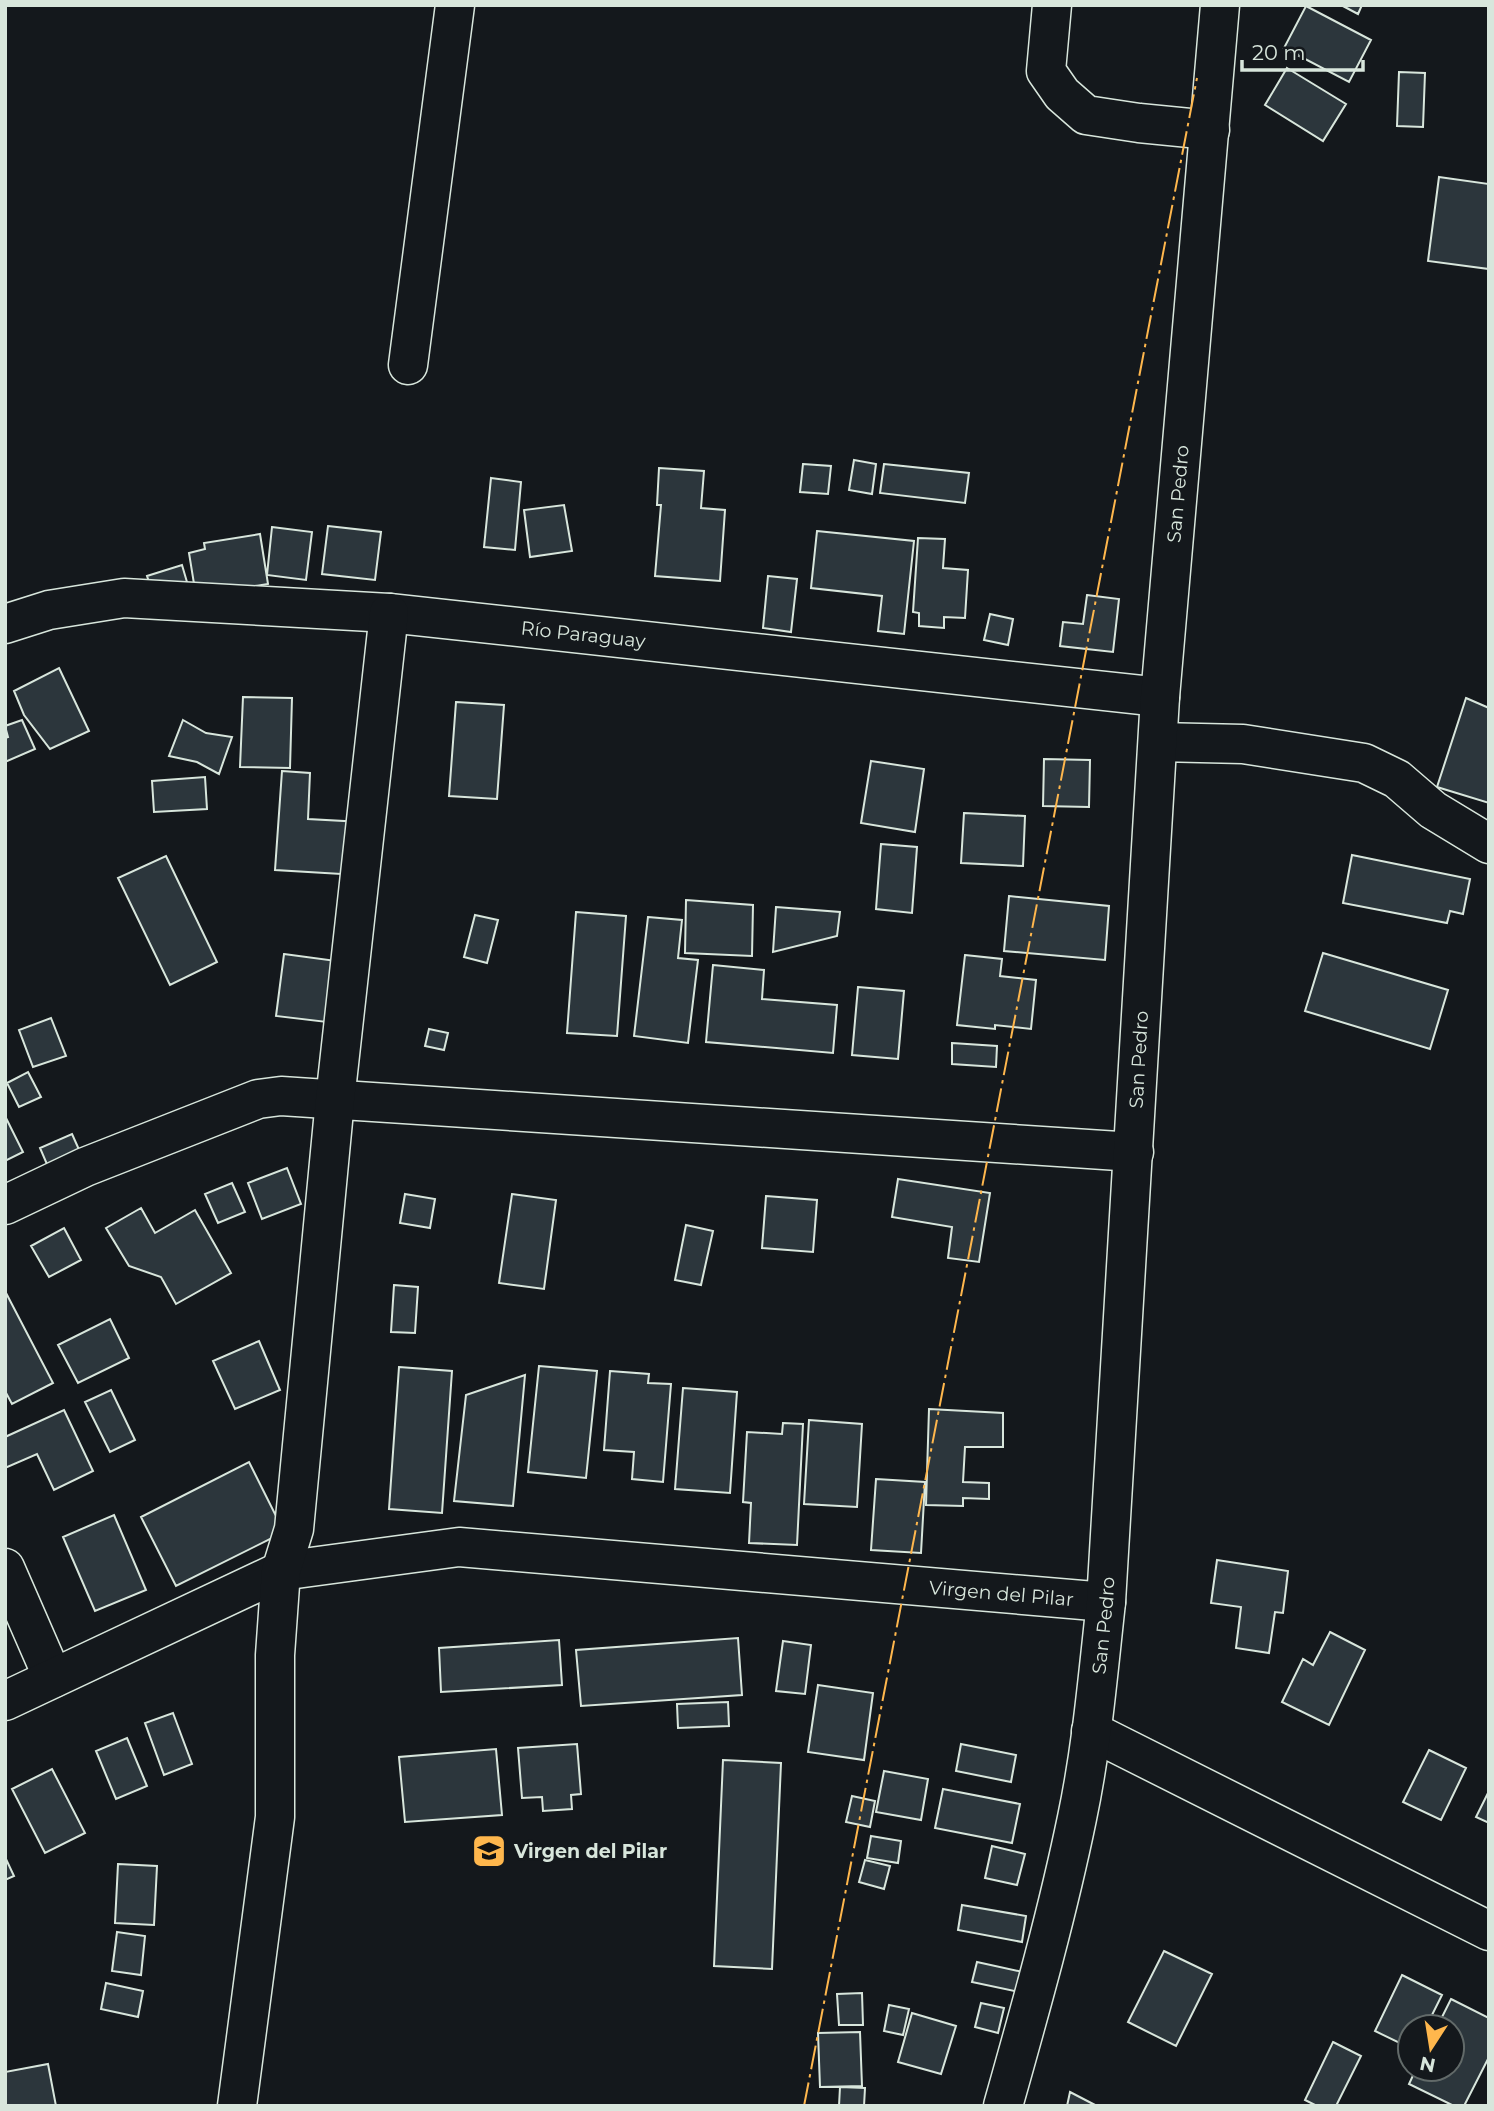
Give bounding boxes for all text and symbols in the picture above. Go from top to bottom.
scale bar [1242,28,1363,72]
text: 20 m [1252,40,1306,65]
street label: San Pedro [1162,444,1194,544]
street label: Río Paraguay [520,616,647,653]
street label: San Pedro [1124,1010,1153,1109]
street label: Virgen del Pilar [928,1576,1075,1611]
street label: San Pedro [1087,1576,1120,1675]
school or university icon: Virgen del Pilar [470,1832,508,1870]
place label: Virgen del Pilar [513,1840,667,1863]
north arrow [1396,2013,1466,2083]
text: N [1418,2051,1437,2077]

